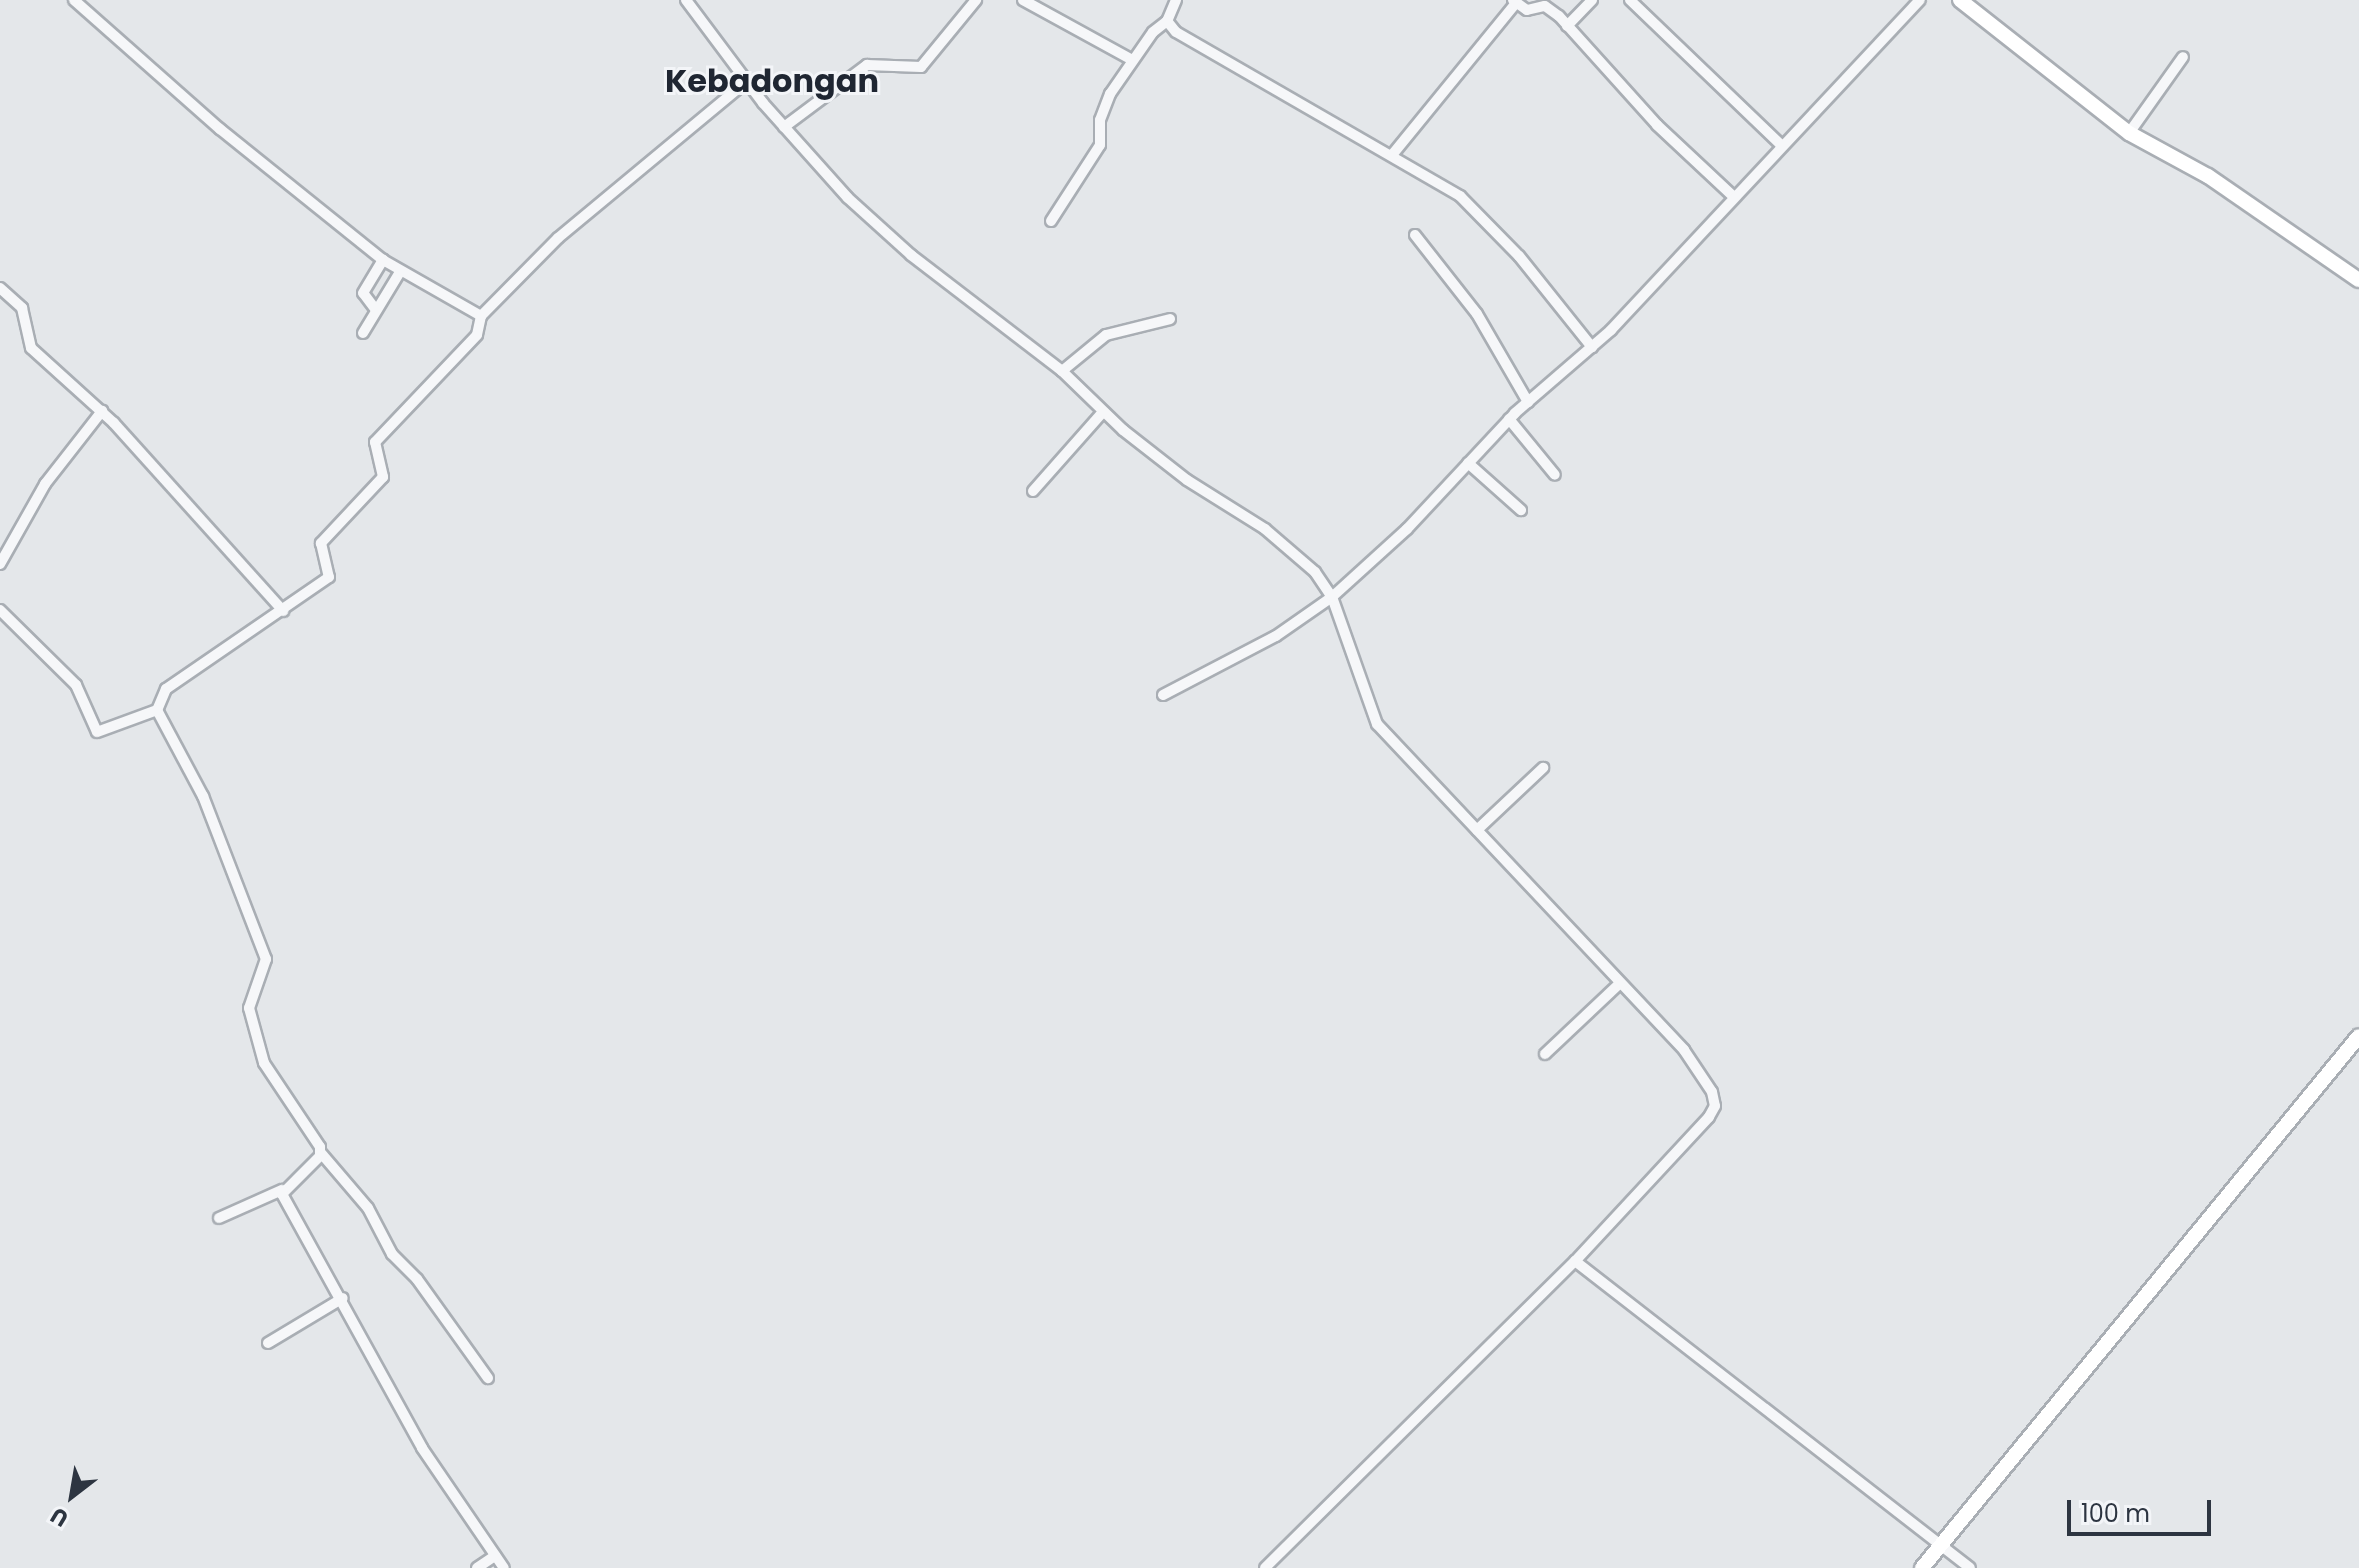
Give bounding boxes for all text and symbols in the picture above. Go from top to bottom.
district label: Kebadongan [665,62,879,100]
north arrow [32,1456,112,1536]
scale bar [2071,1484,2215,1534]
text: 100 m [2081,1497,2150,1530]
text: U [45,1500,74,1534]

